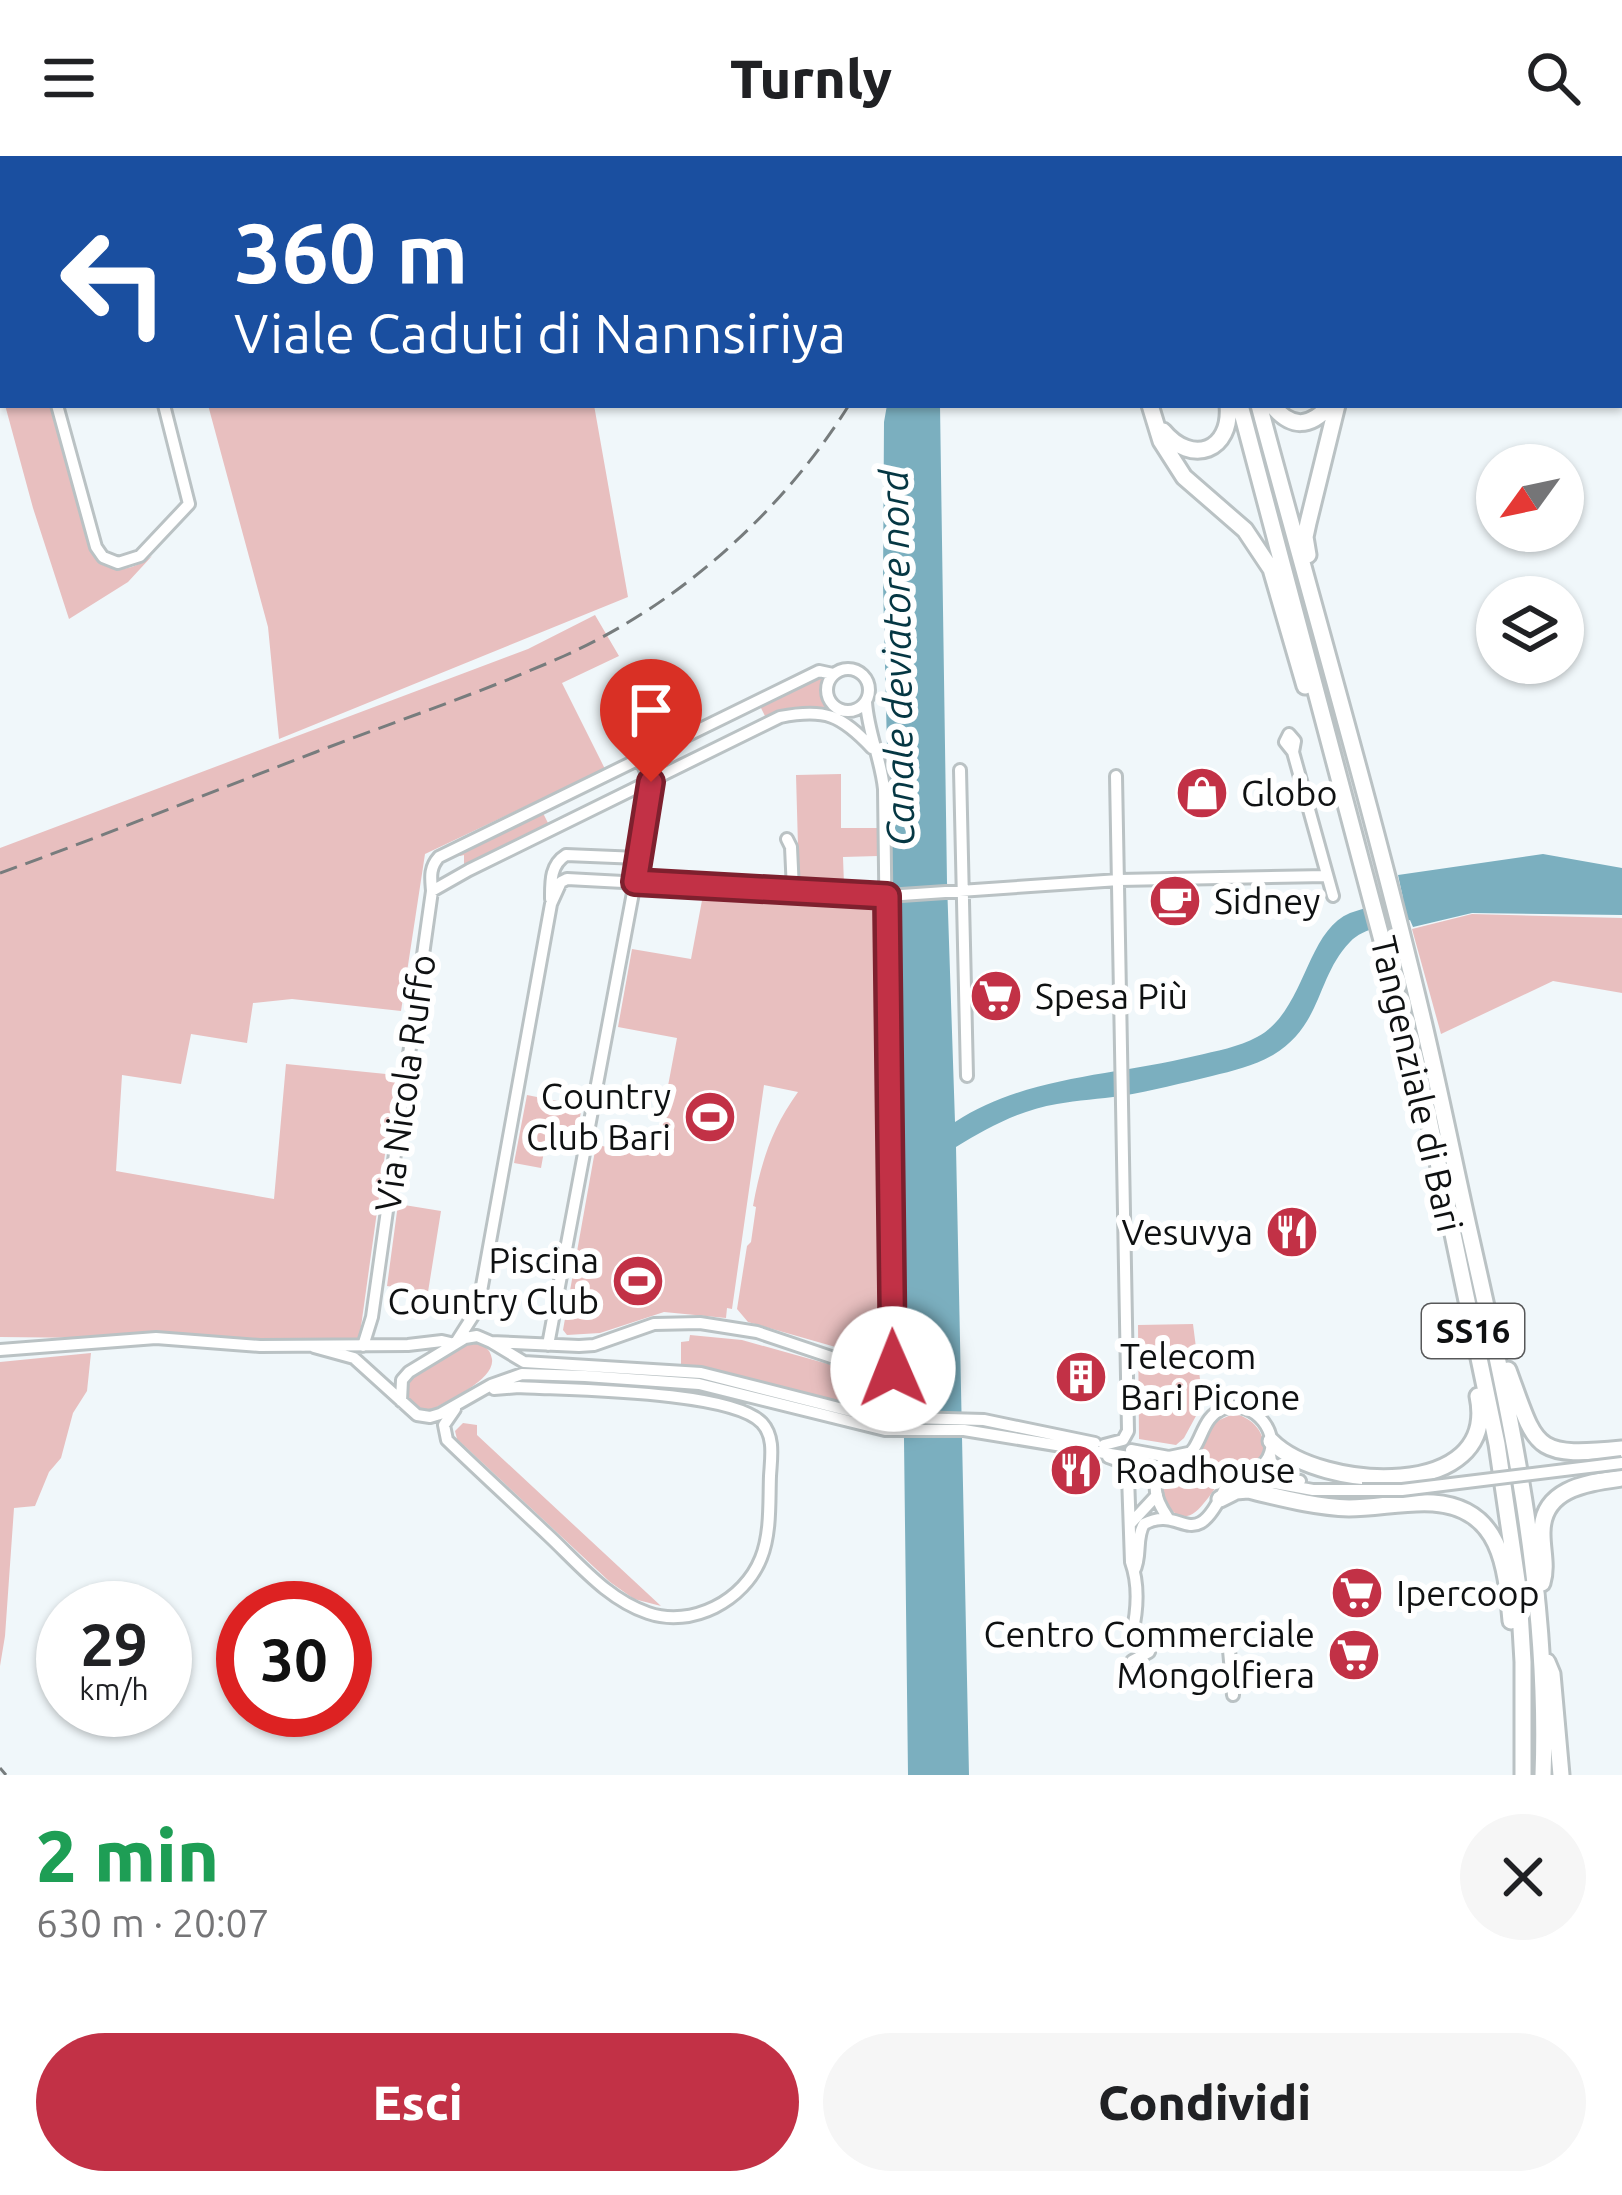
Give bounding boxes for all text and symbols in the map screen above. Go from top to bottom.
icon: menu [36,45,102,111]
icon: search [1520,45,1586,111]
text: Turnly [730,48,892,108]
icon: left [36,204,192,360]
text: 360 m [234,205,468,299]
text: Viale Caduti di Nannsiriya [234,303,846,363]
north arrow [1476,444,1584,552]
map controls [1476,444,1584,684]
water label: Canale deviatore nord [872,468,921,847]
button: layers [1476,576,1584,684]
pin [600,659,702,782]
icon: arrive [618,677,684,743]
shop icon: Globo [1174,765,1230,821]
place label: Globo [1241,772,1337,813]
cafe icon: Sidney [1147,873,1203,929]
place label: Sidney [1214,880,1320,921]
street label: Tangenziale di Bari [1364,932,1471,1236]
street label: Via Nicola Ruffo [366,952,443,1214]
supermarket icon: Spesa Più [968,968,1024,1024]
place label: Spesa Più [1035,975,1188,1016]
place label: Country Club Bari [526,1075,671,1157]
sports icon: Country Club Bari [682,1089,738,1145]
restaurant icon: Vesuvya [1264,1204,1320,1260]
place label: Vesuvya [1121,1211,1253,1252]
place label: Piscina Country Club [387,1239,599,1321]
sports icon: Piscina Country Club [610,1253,666,1309]
road number: SS16 [1422,1304,1524,1358]
position arrow [830,1306,956,1432]
place label: Telecom Bari Picone [1120,1335,1300,1417]
building icon: Telecom Bari Picone [1053,1349,1109,1405]
restaurant icon: Roadhouse [1048,1442,1104,1498]
place label: Roadhouse [1115,1449,1296,1490]
supermarket icon: Ipercoop [1329,1565,1385,1621]
place label: Ipercoop [1396,1572,1540,1613]
speed limit sign: 30 [216,1581,372,1737]
text: 29 [80,1610,148,1677]
place label: Centro Commerciale Mongolfiera [983,1613,1315,1695]
supermarket icon: Centro Commerciale Mongolfiera [1326,1627,1382,1683]
text: km/h [79,1672,149,1706]
button: close [1460,1814,1586,1940]
text: 2 min [36,1815,219,1896]
text: 630 m · 20:07 [36,1901,270,1944]
button: Esci [36,2033,799,2171]
button: Condividi [823,2033,1586,2171]

